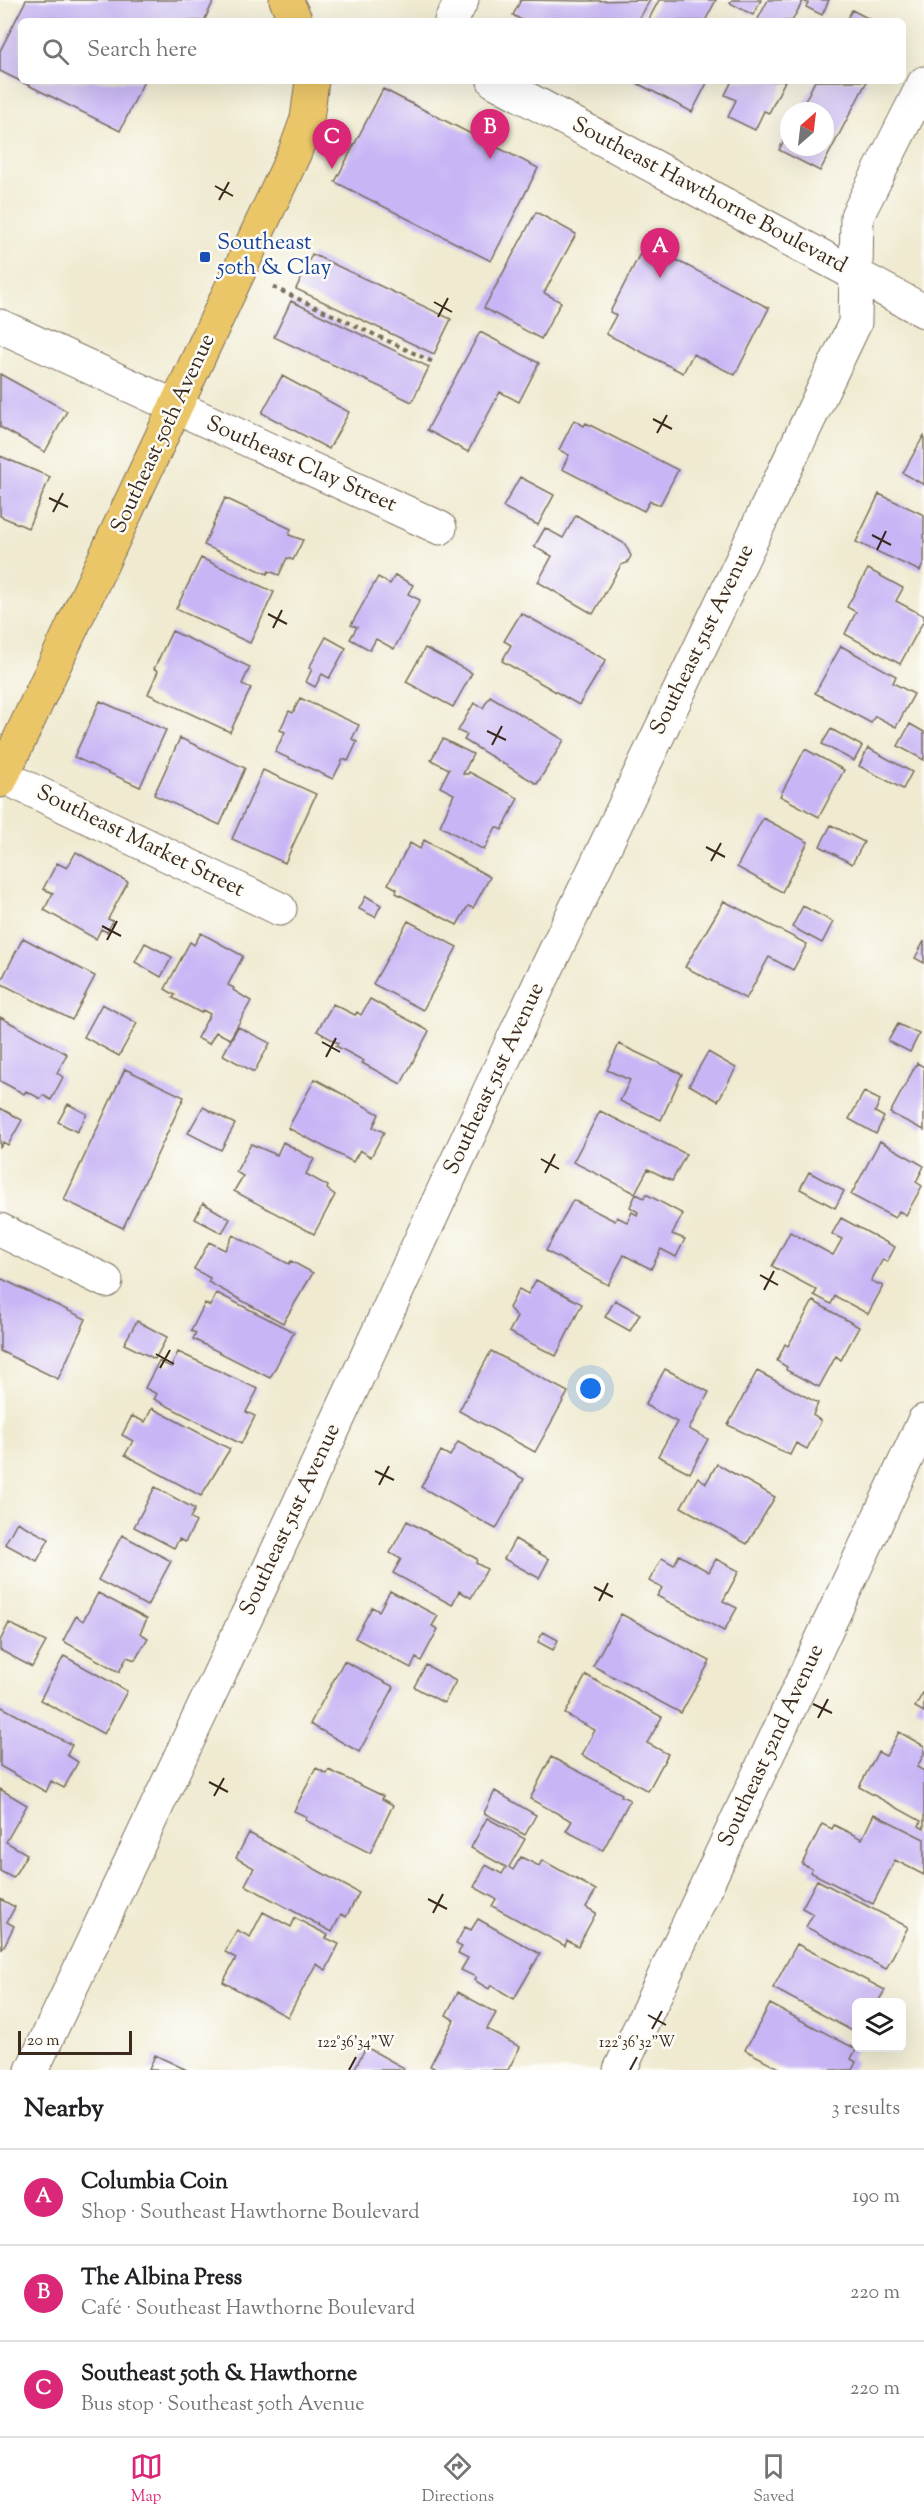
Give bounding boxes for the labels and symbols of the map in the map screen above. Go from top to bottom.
north arrow [780,102,834,156]
pin: B [470,110,510,159]
street label: Southeast Hawthorne Boulevard [566,110,852,282]
pin: C [312,120,352,169]
place label: Southeast 50th & Clay [215,228,331,285]
pin: A [640,228,680,278]
marker: Southeast 50th & Clay [198,250,212,264]
street label: Southeast 50th Avenue [104,329,224,539]
street label: Southeast Clay Street [201,409,402,522]
street label: Southeast 51st Avenue [643,539,763,741]
street label: Southeast Market Street [30,778,250,907]
street label: Southeast 51st Avenue [436,978,554,1180]
your location [576,1374,605,1403]
street label: Southeast 51st Avenue [232,1419,350,1621]
street label: Southeast 52nd Avenue [711,1639,833,1853]
scale bar [18,2028,132,2056]
text: 122°36'34"W [318,2033,395,2054]
text: 122°36'32"W [599,2033,675,2054]

